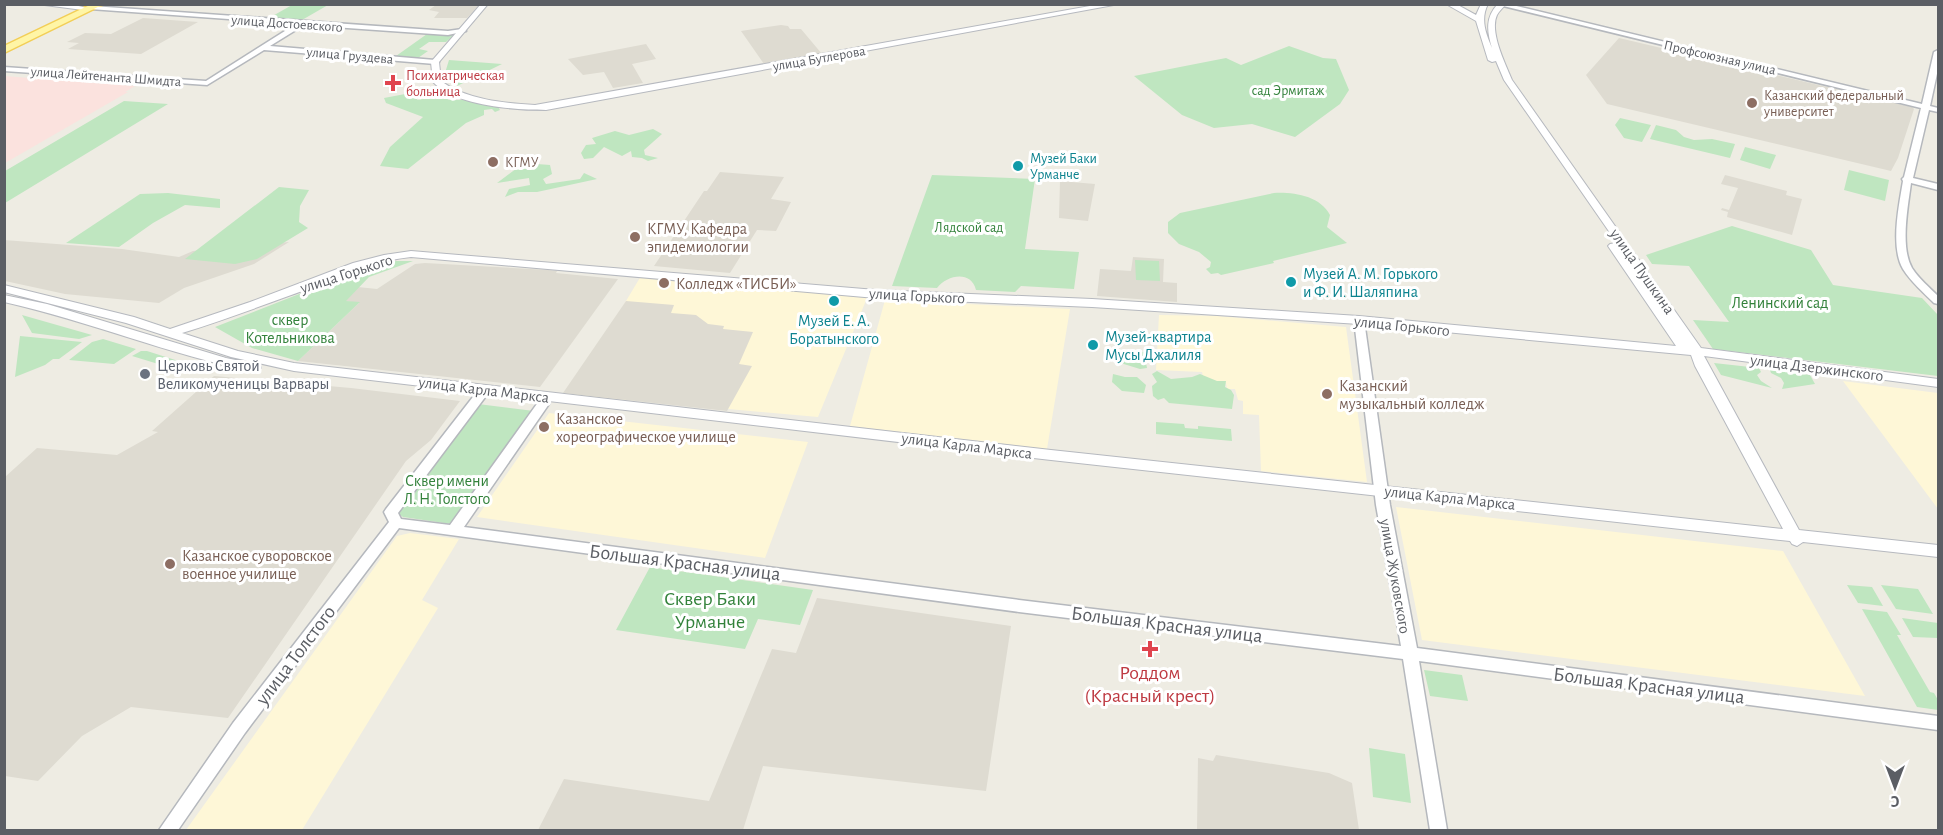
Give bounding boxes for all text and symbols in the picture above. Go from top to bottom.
street label: улица Достоевского [230,13,343,35]
street label: Профсоюзная улица [1662,38,1778,78]
street label: улица Бутлерова [771,44,867,74]
street label: улица Груздева [305,45,394,67]
street label: улица Лейтенанта Шмидта [29,65,182,89]
place label: Психиатрическая больница [406,69,505,99]
marker: Психиатрическая больница [384,74,402,92]
park label: сад Эрмитаж [1252,84,1324,98]
place label: Казанский федеральный университет [1763,89,1904,119]
marker: Казанский федеральный университет [1745,96,1759,110]
place label: Музей Баки Урманче [1030,152,1097,182]
marker: КГМУ [486,155,500,169]
place label: КГМУ [505,156,539,170]
marker: Музей Баки Урманче [1011,159,1025,173]
place label: КГМУ, Кафедра эпидемиологии [647,221,749,255]
park label: Лядской сад [935,221,1003,235]
street label: улица Пушкина [1605,225,1678,318]
marker: КГМУ, Кафедра эпидемиологии [628,230,642,244]
street label: улица Горького [297,251,395,298]
place label: Музей А. М. Горького и Ф. И. Шаляпина [1303,266,1438,300]
marker: Музей А. М. Горького и Ф. И. Шаляпина [1284,275,1298,289]
marker: Колледж «ТИСБИ» [657,276,671,290]
place label: Колледж «ТИСБИ» [676,276,797,292]
street label: улица Горького [868,285,966,308]
marker: Музей Е. А. Боратынского [827,294,841,308]
park label: Ленинский сад [1732,295,1828,311]
park label: сквер Котельникова [245,312,335,346]
place label: Музей Е. А. Боратынского [789,313,879,347]
street label: улица Горького [1352,313,1451,340]
place label: Музей-квартира Мусы Джалиля [1105,329,1212,364]
marker: Музей-квартира Мусы Джалиля [1086,338,1100,352]
street label: улица Дзержинского [1748,352,1885,385]
place label: Церковь Святой Великомученицы Варвары [157,358,329,393]
marker: Церковь Святой Великомученицы Варвары [138,367,152,381]
street label: улица Карла Маркса [417,374,550,407]
place label: Казанский музыкальный колледж [1339,378,1485,413]
marker: Казанский музыкальный колледж [1320,387,1334,401]
place label: Казанское хореографическое училище [556,411,736,446]
marker: Казанское хореографическое училище [537,420,551,434]
street label: улица Карла Маркса [900,430,1033,463]
park label: Сквер имени Л. Н. Толстого [404,473,491,507]
street label: улица Карла Маркса [1383,483,1516,514]
street label: улица Жуковского [1376,516,1413,635]
street label: Большая Красная улица [588,541,782,585]
place label: Казанское суворовское военное училище [182,548,332,583]
marker: Казанское суворовское военное училище [163,557,177,571]
park label: Сквер Баки Урманче [664,589,756,632]
street label: улица Толстого [252,602,339,710]
street label: Большая Красная улица [1070,603,1264,647]
marker: Роддом (Красный крест) [1141,640,1159,658]
place label: Роддом (Красный крест) [1085,663,1215,706]
street label: Большая Красная улица [1552,664,1746,708]
north arrow [1865,757,1925,817]
text: С [1890,793,1899,809]

